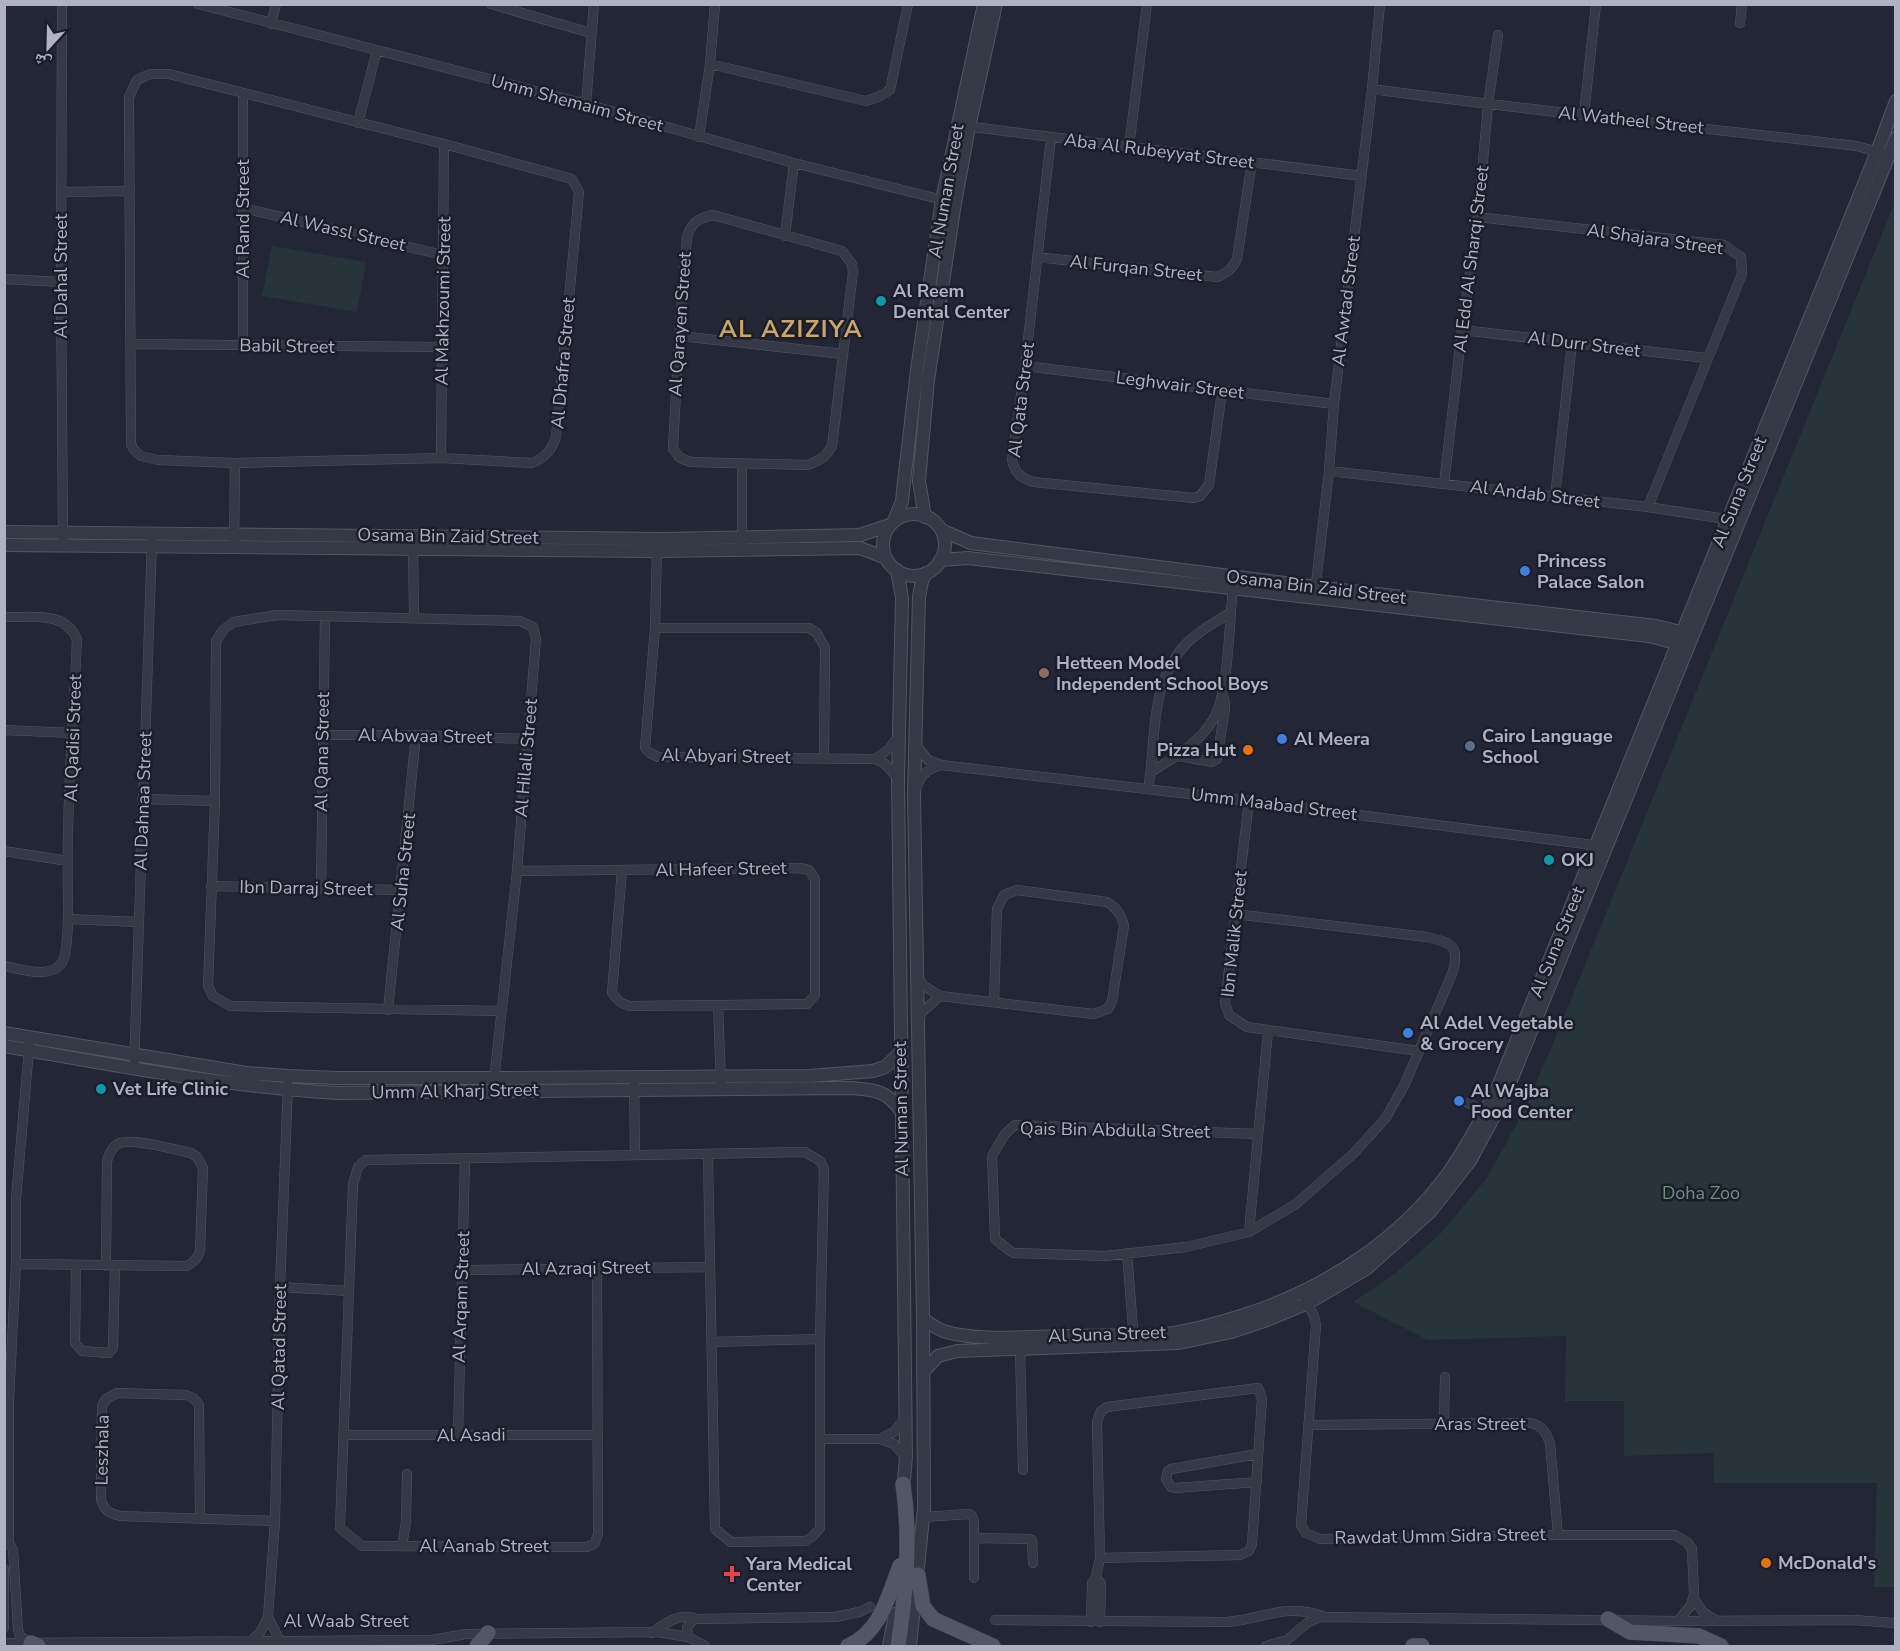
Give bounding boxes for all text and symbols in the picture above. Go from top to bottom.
north arrow [18,18,78,78]
text: ش [31,48,55,74]
street label: Umm Shemaim Street [488,68,667,138]
street label: Al Watheel Street [1557,100,1706,140]
street label: Al Numan Street [922,122,970,260]
street label: Aba Al Rubeyyat Street [1063,127,1256,175]
street label: Al Rand Street [231,159,255,279]
street label: Al Edd Al Sharqi Street [1448,164,1494,354]
street label: Al Wassl Street [278,205,409,257]
street label: Al Dahal Street [49,213,73,338]
street label: Al Makhzoumi Street [430,216,456,386]
street label: Al Shajara Street [1585,218,1725,261]
street label: Al Awtad Street [1326,234,1366,368]
street label: Al Furqan Street [1069,249,1204,287]
street label: Al Qarayen Street [663,250,697,397]
place label: Al Reem Dental Center [893,279,1010,324]
marker: Al Reem Dental Center [874,294,888,308]
street label: Al Dhafra Street [545,296,581,430]
district label: AL AZIZIYA [719,313,863,345]
street label: Al Durr Street [1526,325,1642,363]
street label: Babil Street [239,333,336,359]
street label: Al Qata Street [1002,340,1040,459]
street label: Leghwair Street [1115,365,1246,405]
street label: Al Suna Street [1706,432,1772,551]
street label: Al Andab Street [1469,474,1602,514]
street label: Osama Bin Zaid Street [357,522,539,550]
place label: Princess Palace Salon [1537,549,1644,594]
street label: Osama Bin Zaid Street [1225,564,1408,610]
marker: Princess Palace Salon [1518,564,1532,578]
place label: Hetteen Model Independent School Boys [1056,651,1269,696]
marker: Hetteen Model Independent School Boys [1037,666,1051,680]
street label: Al Qadisi Street [59,673,87,802]
street label: Al Qana Street [309,691,335,812]
street label: Al Hilali Street [509,697,543,818]
street label: Al Abwaa Street [358,723,493,749]
place label: Cairo Language School [1482,724,1613,769]
place label: Al Meera [1294,727,1370,751]
street label: Al Dahnaa Street [129,730,157,871]
marker: Al Meera [1275,732,1289,746]
place label: Pizza Hut [1157,738,1236,762]
marker: Cairo Language School [1463,739,1477,753]
street label: Al Abyari Street [661,743,792,769]
marker: Pizza Hut [1241,743,1255,757]
street label: Umm Maabad Street [1190,782,1359,826]
street label: Al Suha Street [385,812,421,932]
place label: OKJ [1561,848,1594,872]
marker: OKJ [1542,853,1556,867]
street label: Al Hafeer Street [655,856,788,882]
street label: Ibn Malik Street [1215,869,1253,998]
street label: Ibn Darraj Street [239,875,373,901]
street label: Al Suna Street [1524,882,1590,1001]
place label: Al Adel Vegetable & Grocery [1420,1011,1574,1056]
marker: Al Adel Vegetable & Grocery [1401,1026,1415,1040]
street label: Al Numan Street [888,1040,914,1177]
place label: Vet Life Clinic [112,1077,229,1101]
street label: Umm Al Kharj Street [371,1078,539,1104]
place label: Al Wajba Food Center [1471,1079,1573,1124]
marker: Vet Life Clinic [94,1082,108,1096]
marker: Al Wajba Food Center [1452,1094,1466,1108]
street label: Qais Bin Abdulla Street [1020,1116,1211,1144]
park label: Doha Zoo [1662,1181,1740,1205]
street label: Al Arqam Street [447,1230,475,1363]
street label: Al Azraqi Street [521,1255,651,1281]
street label: Al Qatad Street [266,1283,292,1410]
street label: Al Suna Street [1048,1320,1167,1348]
street label: Aras Street [1434,1412,1526,1436]
street label: Leszhala [89,1414,115,1486]
street label: Al Asadi [436,1422,506,1448]
street label: Rawdat Umm Sidra Street [1334,1522,1547,1550]
street label: Al Aanab Street [419,1534,550,1558]
place label: McDonald's [1778,1551,1876,1575]
place label: Yara Medical Center [745,1552,852,1597]
marker: McDonald's [1759,1556,1773,1570]
marker: Yara Medical Center [723,1565,741,1583]
street label: Al Waab Street [283,1609,409,1633]

